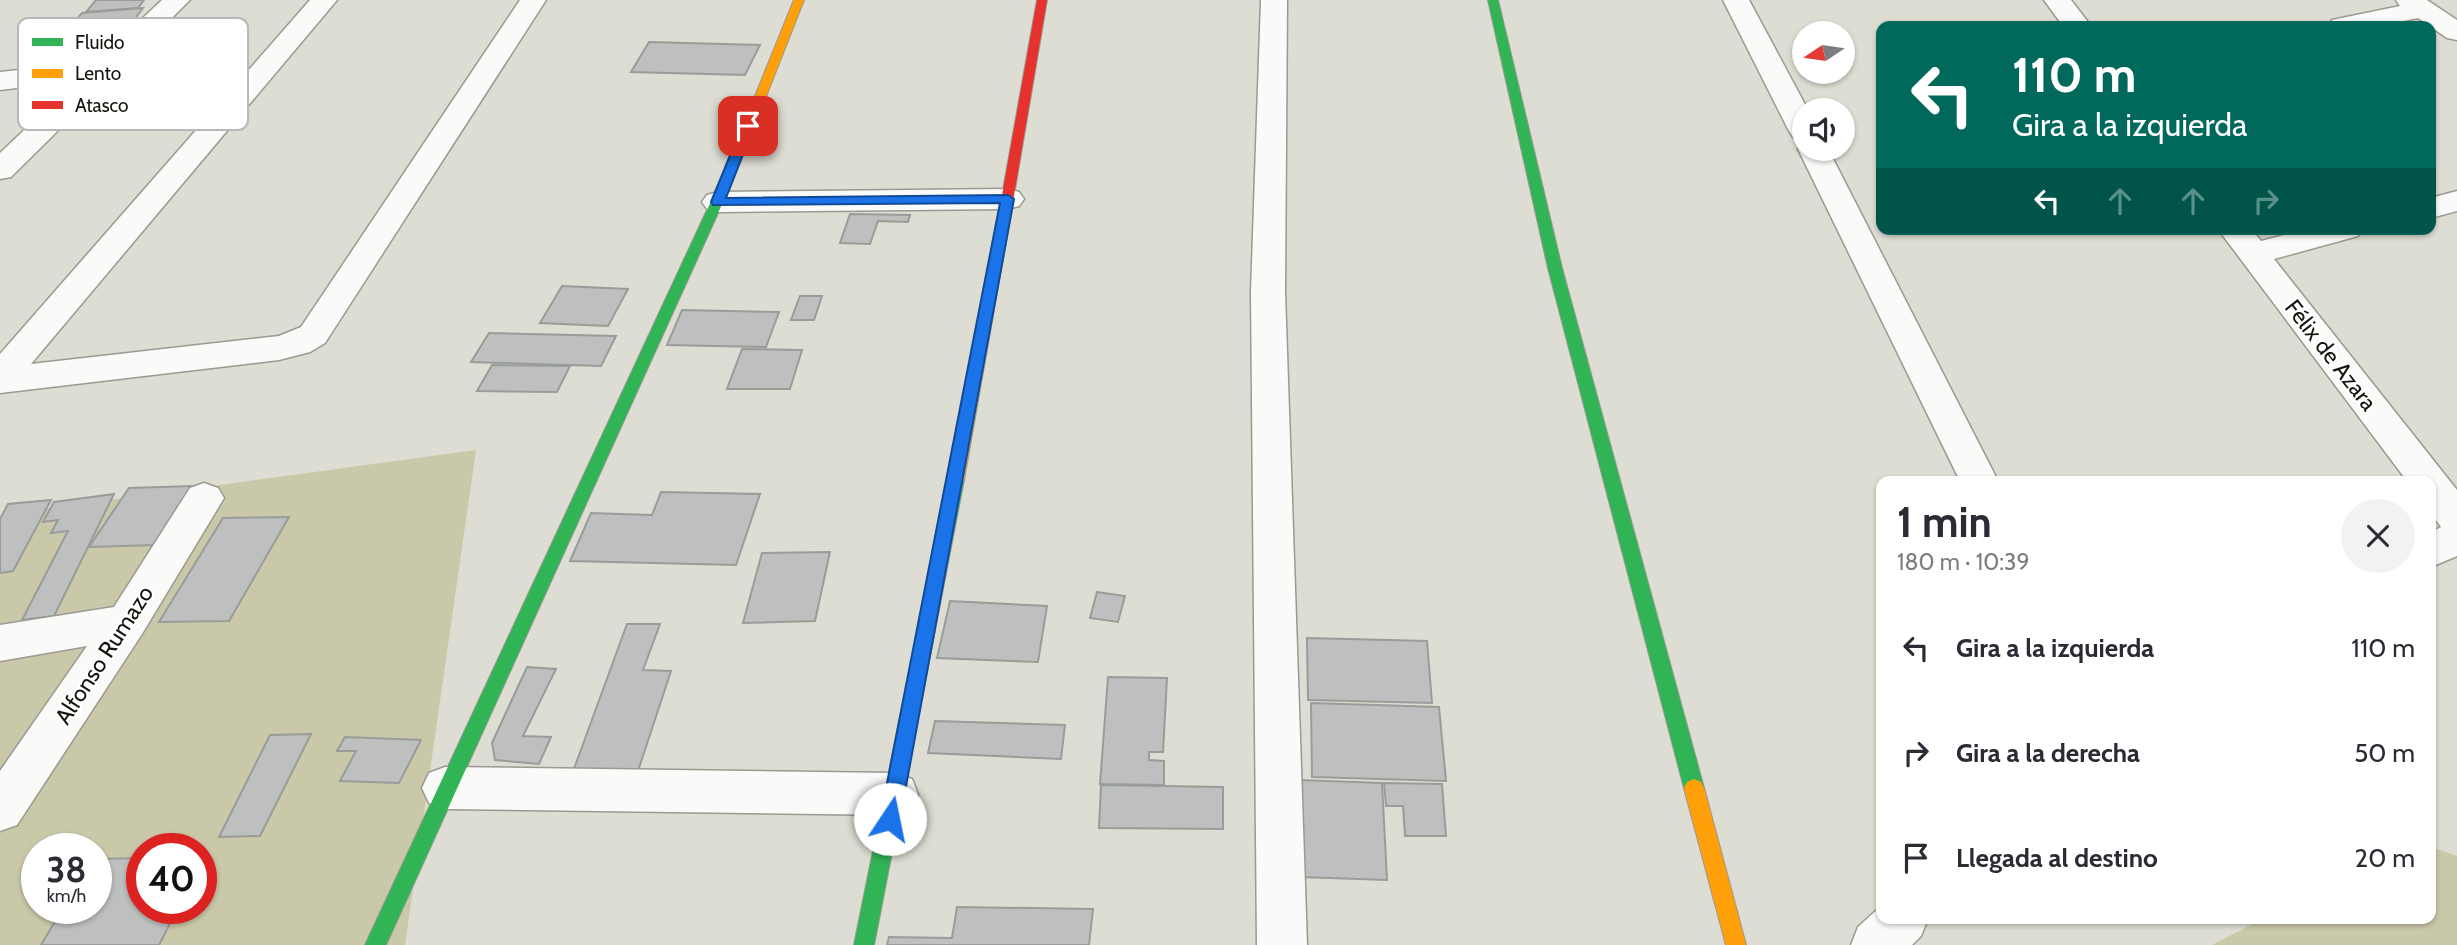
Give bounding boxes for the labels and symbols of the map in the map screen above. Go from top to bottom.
legend [18,18,248,130]
north arrow [1792,21,1855,84]
text: Fluido [75,31,124,54]
text: Lento [75,62,121,85]
text: Atasco [75,94,129,117]
pin [718,96,778,156]
street label: Félix de Azara [2279,294,2383,416]
street label: Alfonso Rumazo [49,580,159,730]
position arrow [853,782,927,856]
speed limit sign: 40 [126,833,217,924]

